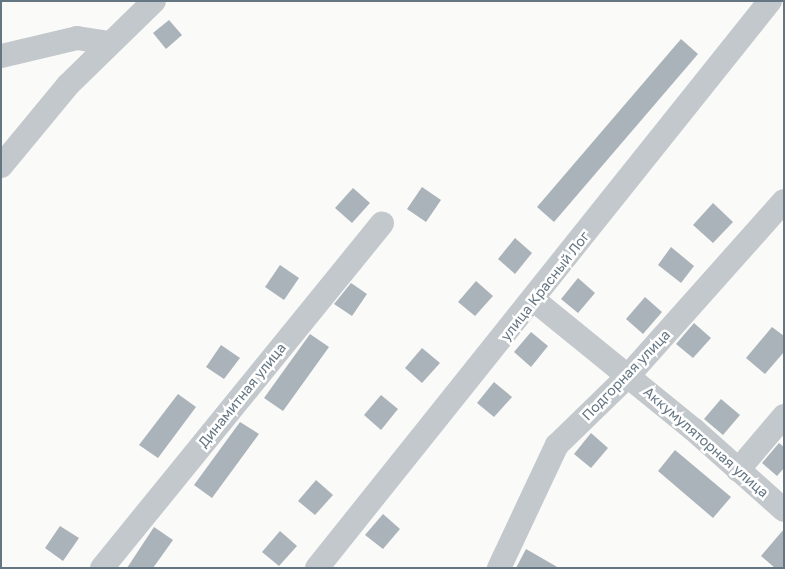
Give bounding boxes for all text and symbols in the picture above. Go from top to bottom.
street label: улица Красный Лог [497,228,593,344]
street label: Подгорная улица [578,326,674,424]
street label: Динамитная улица [195,339,289,451]
street label: Аккумуляторная улица [640,383,772,501]

